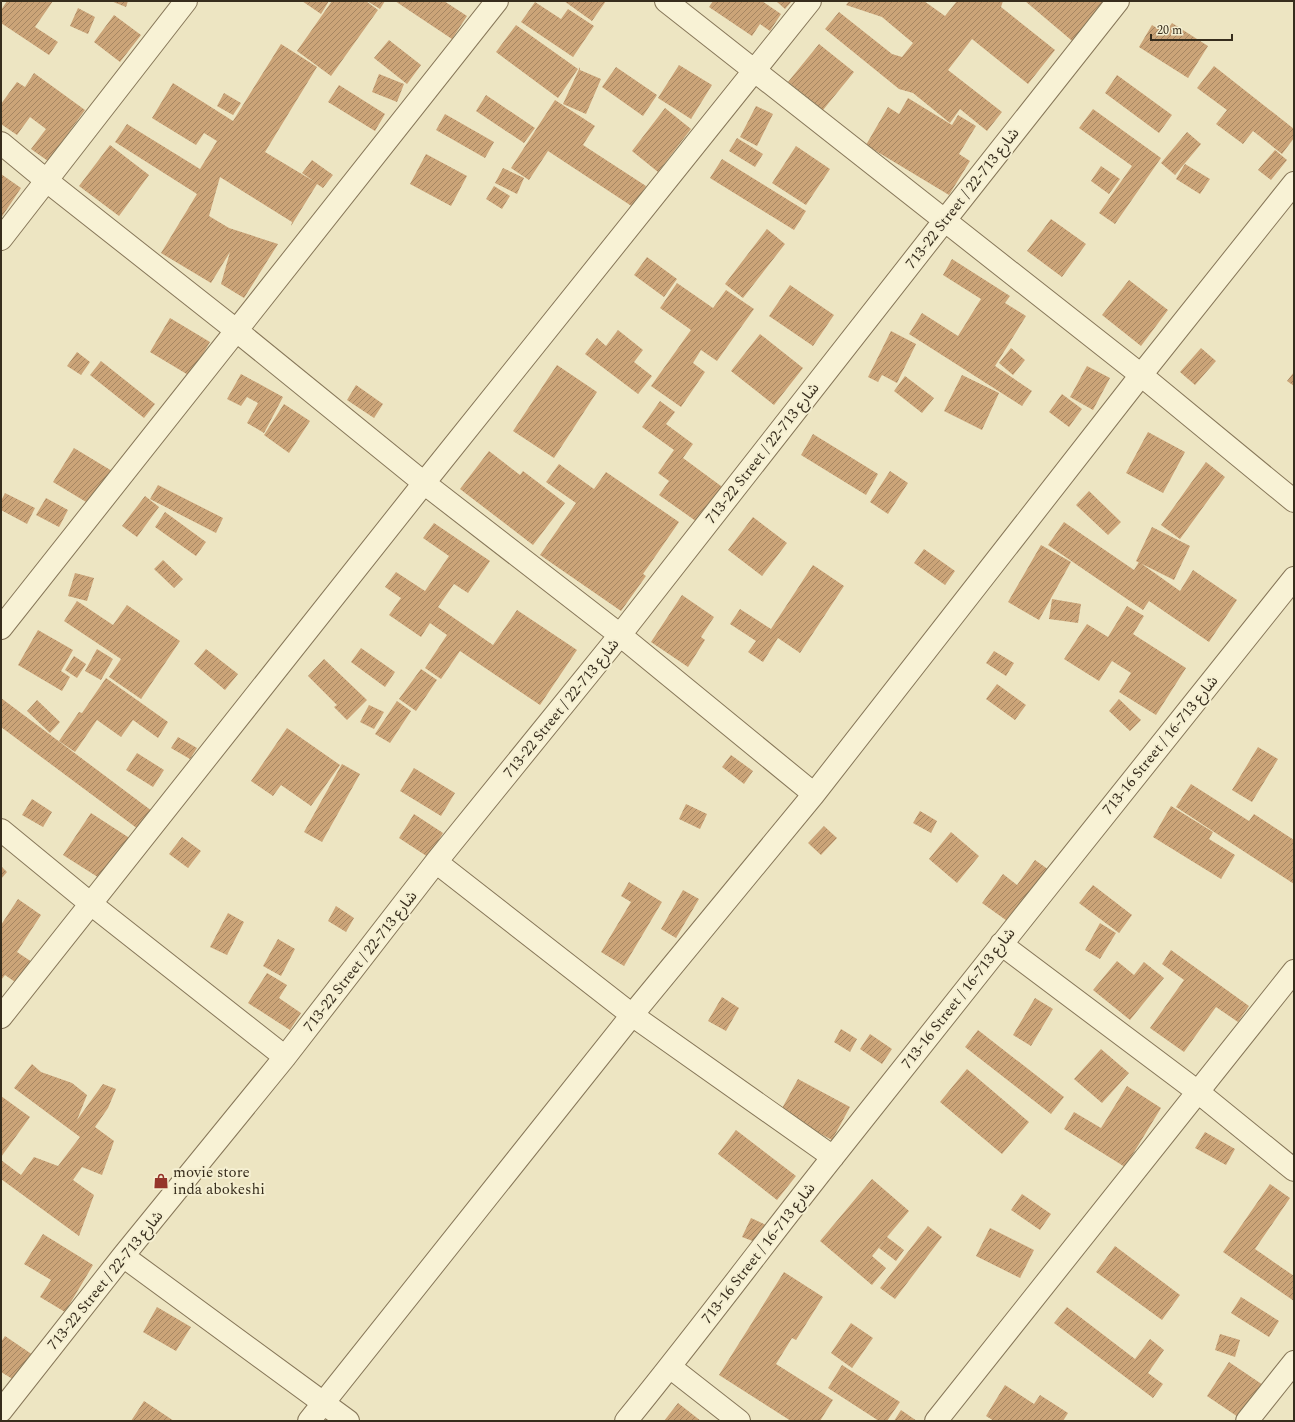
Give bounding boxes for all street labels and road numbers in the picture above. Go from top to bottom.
street label: 713-22 Street / شارع 713-22 [900,123,1025,274]
street label: 713-22 Street / شارع 713-22 [700,378,825,529]
street label: 713-22 Street / شارع 713-22 [498,633,625,783]
street label: 713-16 Street / شارع 713-16 [1097,670,1224,820]
street label: 713-22 Street / شارع 713-22 [298,886,423,1037]
street label: 713-16 Street / شارع 713-16 [896,923,1021,1074]
street label: 713-16 Street / شارع 713-16 [696,1178,821,1329]
street label: 713-22 Street / شارع 713-22 [42,1205,169,1355]

